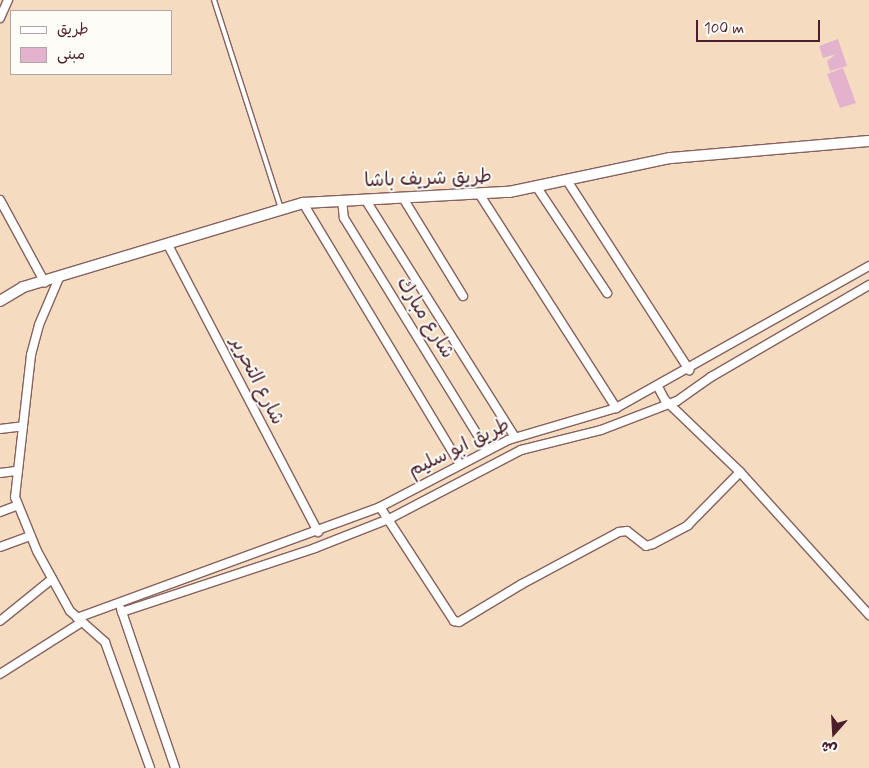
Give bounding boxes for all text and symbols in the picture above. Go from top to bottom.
legend [10,10,172,75]
scale bar [699,10,823,42]
text: 100 m [704,19,744,39]
text: طريق [57,20,89,40]
text: مبنى [57,45,85,65]
street label: طريق شريف باشا [364,165,492,193]
street label: شارع مبارك [391,273,459,363]
street label: شارع التحرير [225,333,289,429]
street label: طريق ابو سليم [405,414,513,482]
north arrow [809,708,859,758]
text: ش [819,736,839,758]

